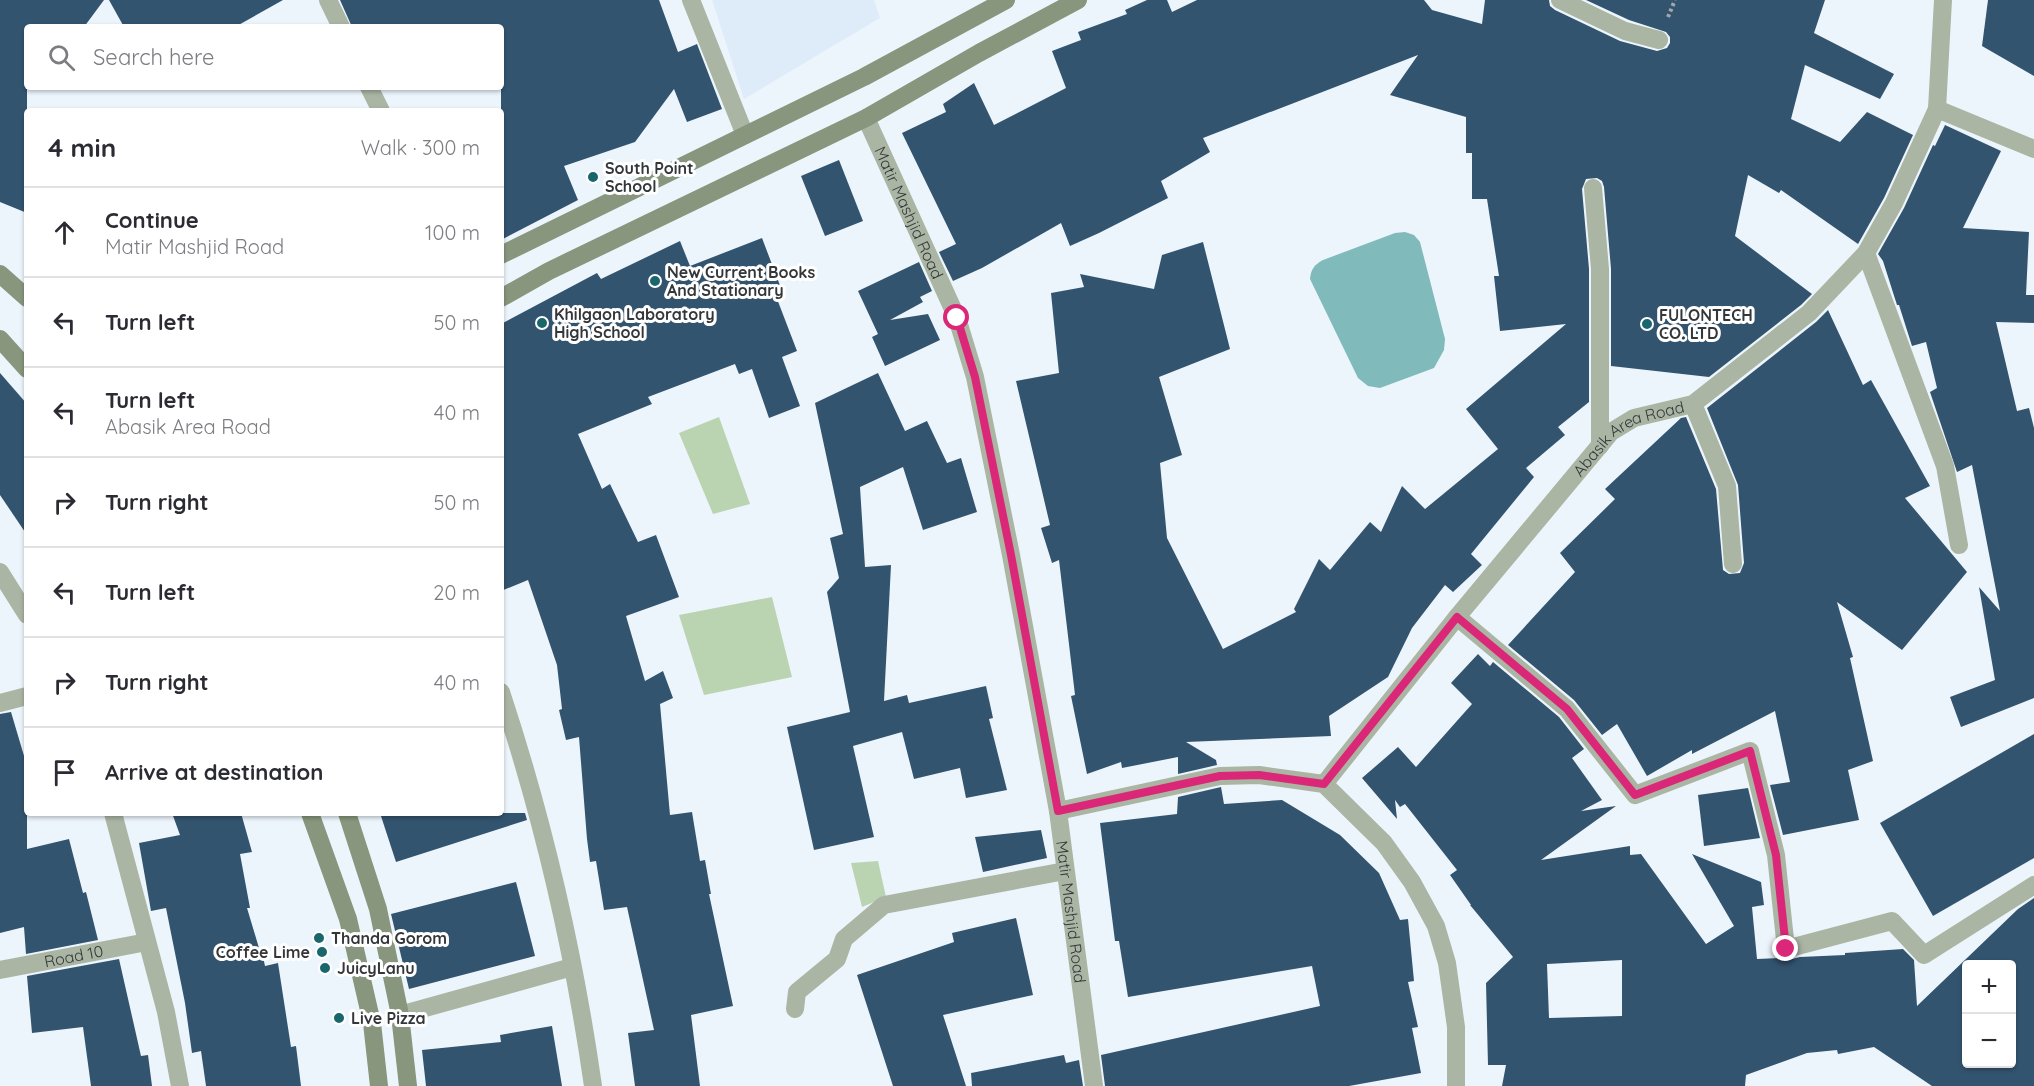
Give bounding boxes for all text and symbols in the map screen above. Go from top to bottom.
search box [24,24,504,90]
icon: search [45,41,78,74]
text: Search here [93,43,214,71]
text: 4 min [48,131,116,164]
text: Walk · 300 m [361,135,480,160]
street label: Matir Mashjid Road [870,143,948,282]
place label: South Point School [605,158,694,196]
marker: South Point School [586,170,600,184]
text: Continue [105,206,199,234]
icon: ahead [48,216,81,249]
text: 100 m [425,220,480,245]
text: Matir Mashjid Road [105,234,284,259]
place label: New Current Books And Stationary [667,262,815,300]
marker: New Current Books And Stationary [648,274,662,288]
place label: Khilgaon Laboratory High School [554,304,715,342]
route start [943,304,969,330]
place label: FULONTECH CO. LTD [1659,305,1753,343]
icon: left [48,306,81,339]
text: Turn left [105,308,195,336]
text: 50 m [434,310,480,335]
marker: Khilgaon Laboratory High School [535,316,549,330]
marker: FULONTECH CO. LTD [1640,317,1654,331]
text: Turn left [105,386,195,414]
icon: left [48,396,81,429]
street label: Abasik Area Road [1568,396,1686,480]
text: 40 m [434,400,480,425]
text: Abasik Area Road [105,414,271,439]
icon: right [48,486,81,519]
text: Turn right [105,488,209,516]
text: 50 m [434,490,480,515]
icon: left [48,576,81,609]
text: Turn left [105,578,195,606]
text: 20 m [433,580,480,605]
icon: right [48,666,81,699]
text: Turn right [105,668,209,696]
text: 40 m [434,670,480,695]
icon: arrive [48,756,81,789]
text: Arrive at destination [105,758,323,786]
street label: Matir Mashjid Road [1052,839,1090,984]
place label: Thanda Gorom [331,928,447,948]
marker: Thanda Gorom [312,931,326,945]
route end [1772,935,1798,961]
street label: Road 10 [43,941,105,971]
place label: Coffee Lime [216,942,310,962]
marker: Coffee Lime [315,945,329,959]
place label: JuicyLanu [337,958,415,978]
map controls [1962,960,2016,1068]
button: + [1962,960,2016,1014]
marker: JuicyLanu [318,961,332,975]
place label: Live Pizza [351,1008,426,1028]
marker: Live Pizza [332,1011,346,1025]
button: − [1962,1014,2016,1068]

